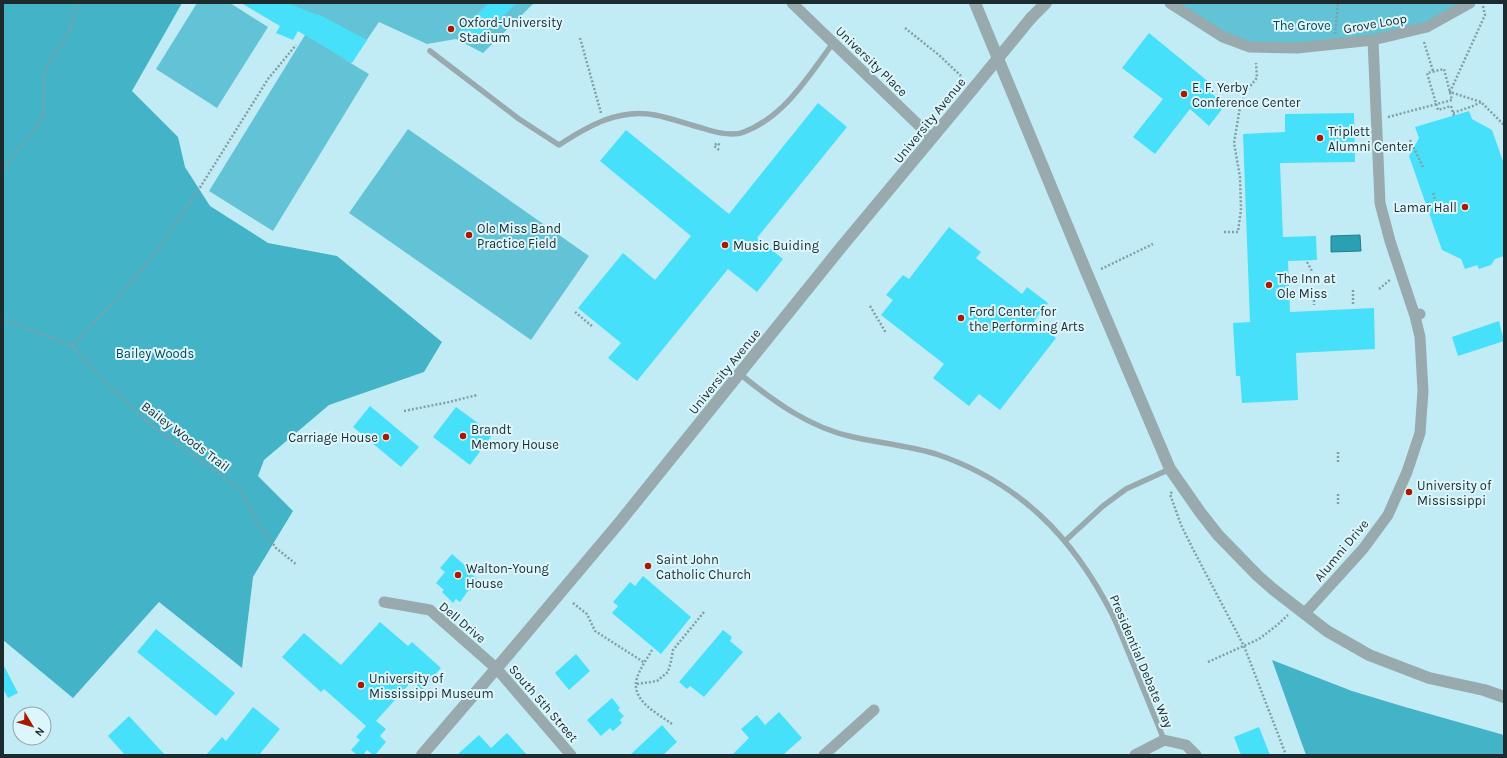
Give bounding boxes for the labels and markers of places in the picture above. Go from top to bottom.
place label: Oxford-University Stadium [459,15,562,45]
marker: Oxford-University Stadium [446,24,456,34]
place label: E. F. Yerby Conference Center [1192,80,1301,110]
marker: E. F. Yerby Conference Center [1179,89,1189,99]
place label: Triplett Alumni Center [1328,124,1413,154]
marker: Triplett Alumni Center [1315,133,1325,143]
place label: Lamar Hall [1394,200,1457,215]
marker: Lamar Hall [1460,202,1470,212]
place label: Ole Miss Band Practice Field [477,221,561,251]
marker: Ole Miss Band Practice Field [464,230,474,240]
place label: Music Buiding [733,238,820,253]
marker: Music Buiding [720,240,730,250]
place label: The Inn at Ole Miss [1277,271,1336,301]
marker: The Inn at Ole Miss [1264,280,1274,290]
place label: Ford Center for the Performing Arts [969,304,1085,334]
marker: Ford Center for the Performing Arts [956,313,966,323]
place label: Brandt Memory House [471,422,559,452]
place label: Carriage House [288,430,378,445]
marker: Brandt Memory House [458,431,468,441]
marker: Carriage House [381,432,391,442]
place label: University of Mississippi [1417,478,1492,508]
marker: University of Mississippi [1404,487,1414,497]
place label: Saint John Catholic Church [656,552,751,582]
place label: Walton-Young House [466,561,549,591]
marker: Saint John Catholic Church [643,561,653,571]
marker: Walton-Young House [453,570,463,580]
place label: University of Mississippi Museum [369,671,494,701]
marker: University of Mississippi Museum [356,680,366,690]

